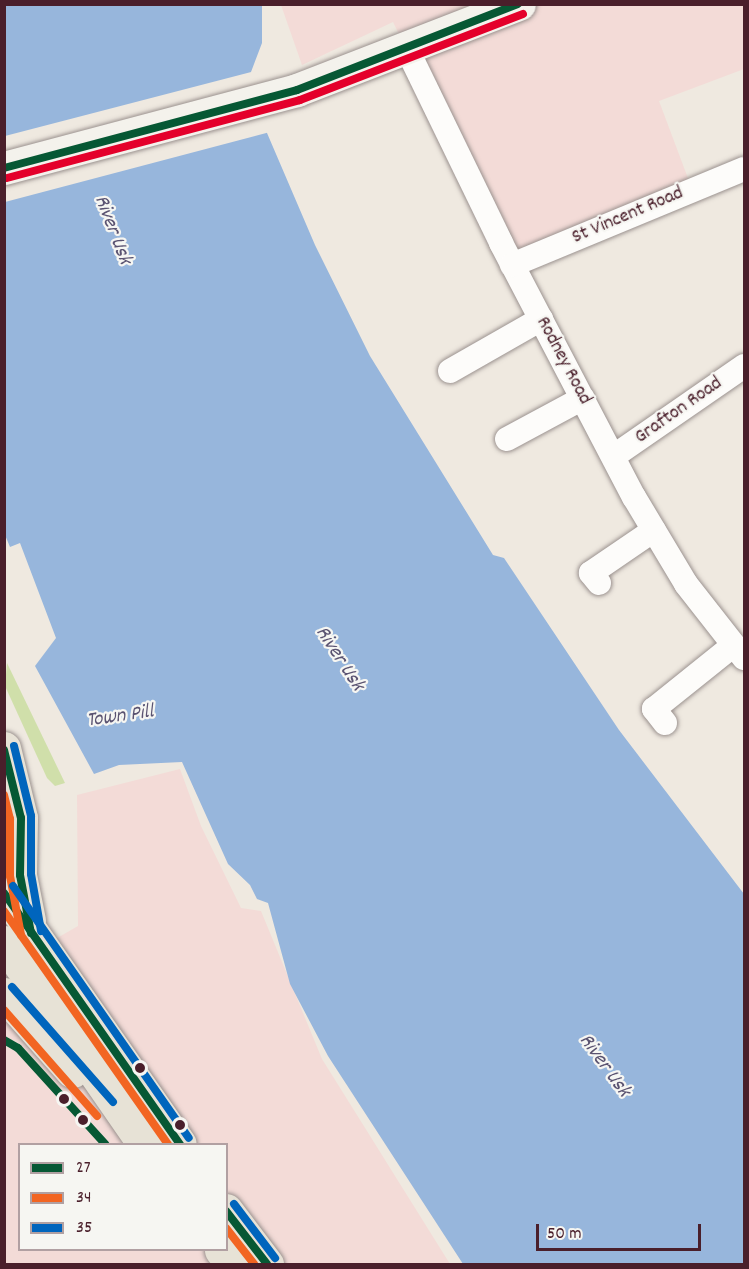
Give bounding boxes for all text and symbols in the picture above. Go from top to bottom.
street label: St Vincent Road [569,182,687,250]
water label: River Usk [87,192,137,268]
street label: Rodney Road [530,313,596,409]
street label: Grafton Road [631,372,727,450]
water label: River Usk [309,622,369,696]
water label: Town Pill [85,700,155,734]
water label: River Usk [573,1029,635,1103]
unlabelled marker [134,1062,146,1074]
unlabelled marker [58,1093,70,1105]
unlabelled marker [77,1114,89,1126]
unlabelled marker [174,1119,186,1131]
legend [18,1143,228,1251]
text: 27 [76,1156,91,1181]
text: 34 [76,1186,91,1211]
scale bar [539,1212,704,1250]
text: 35 [76,1216,92,1241]
text: 50 m [547,1222,582,1247]

